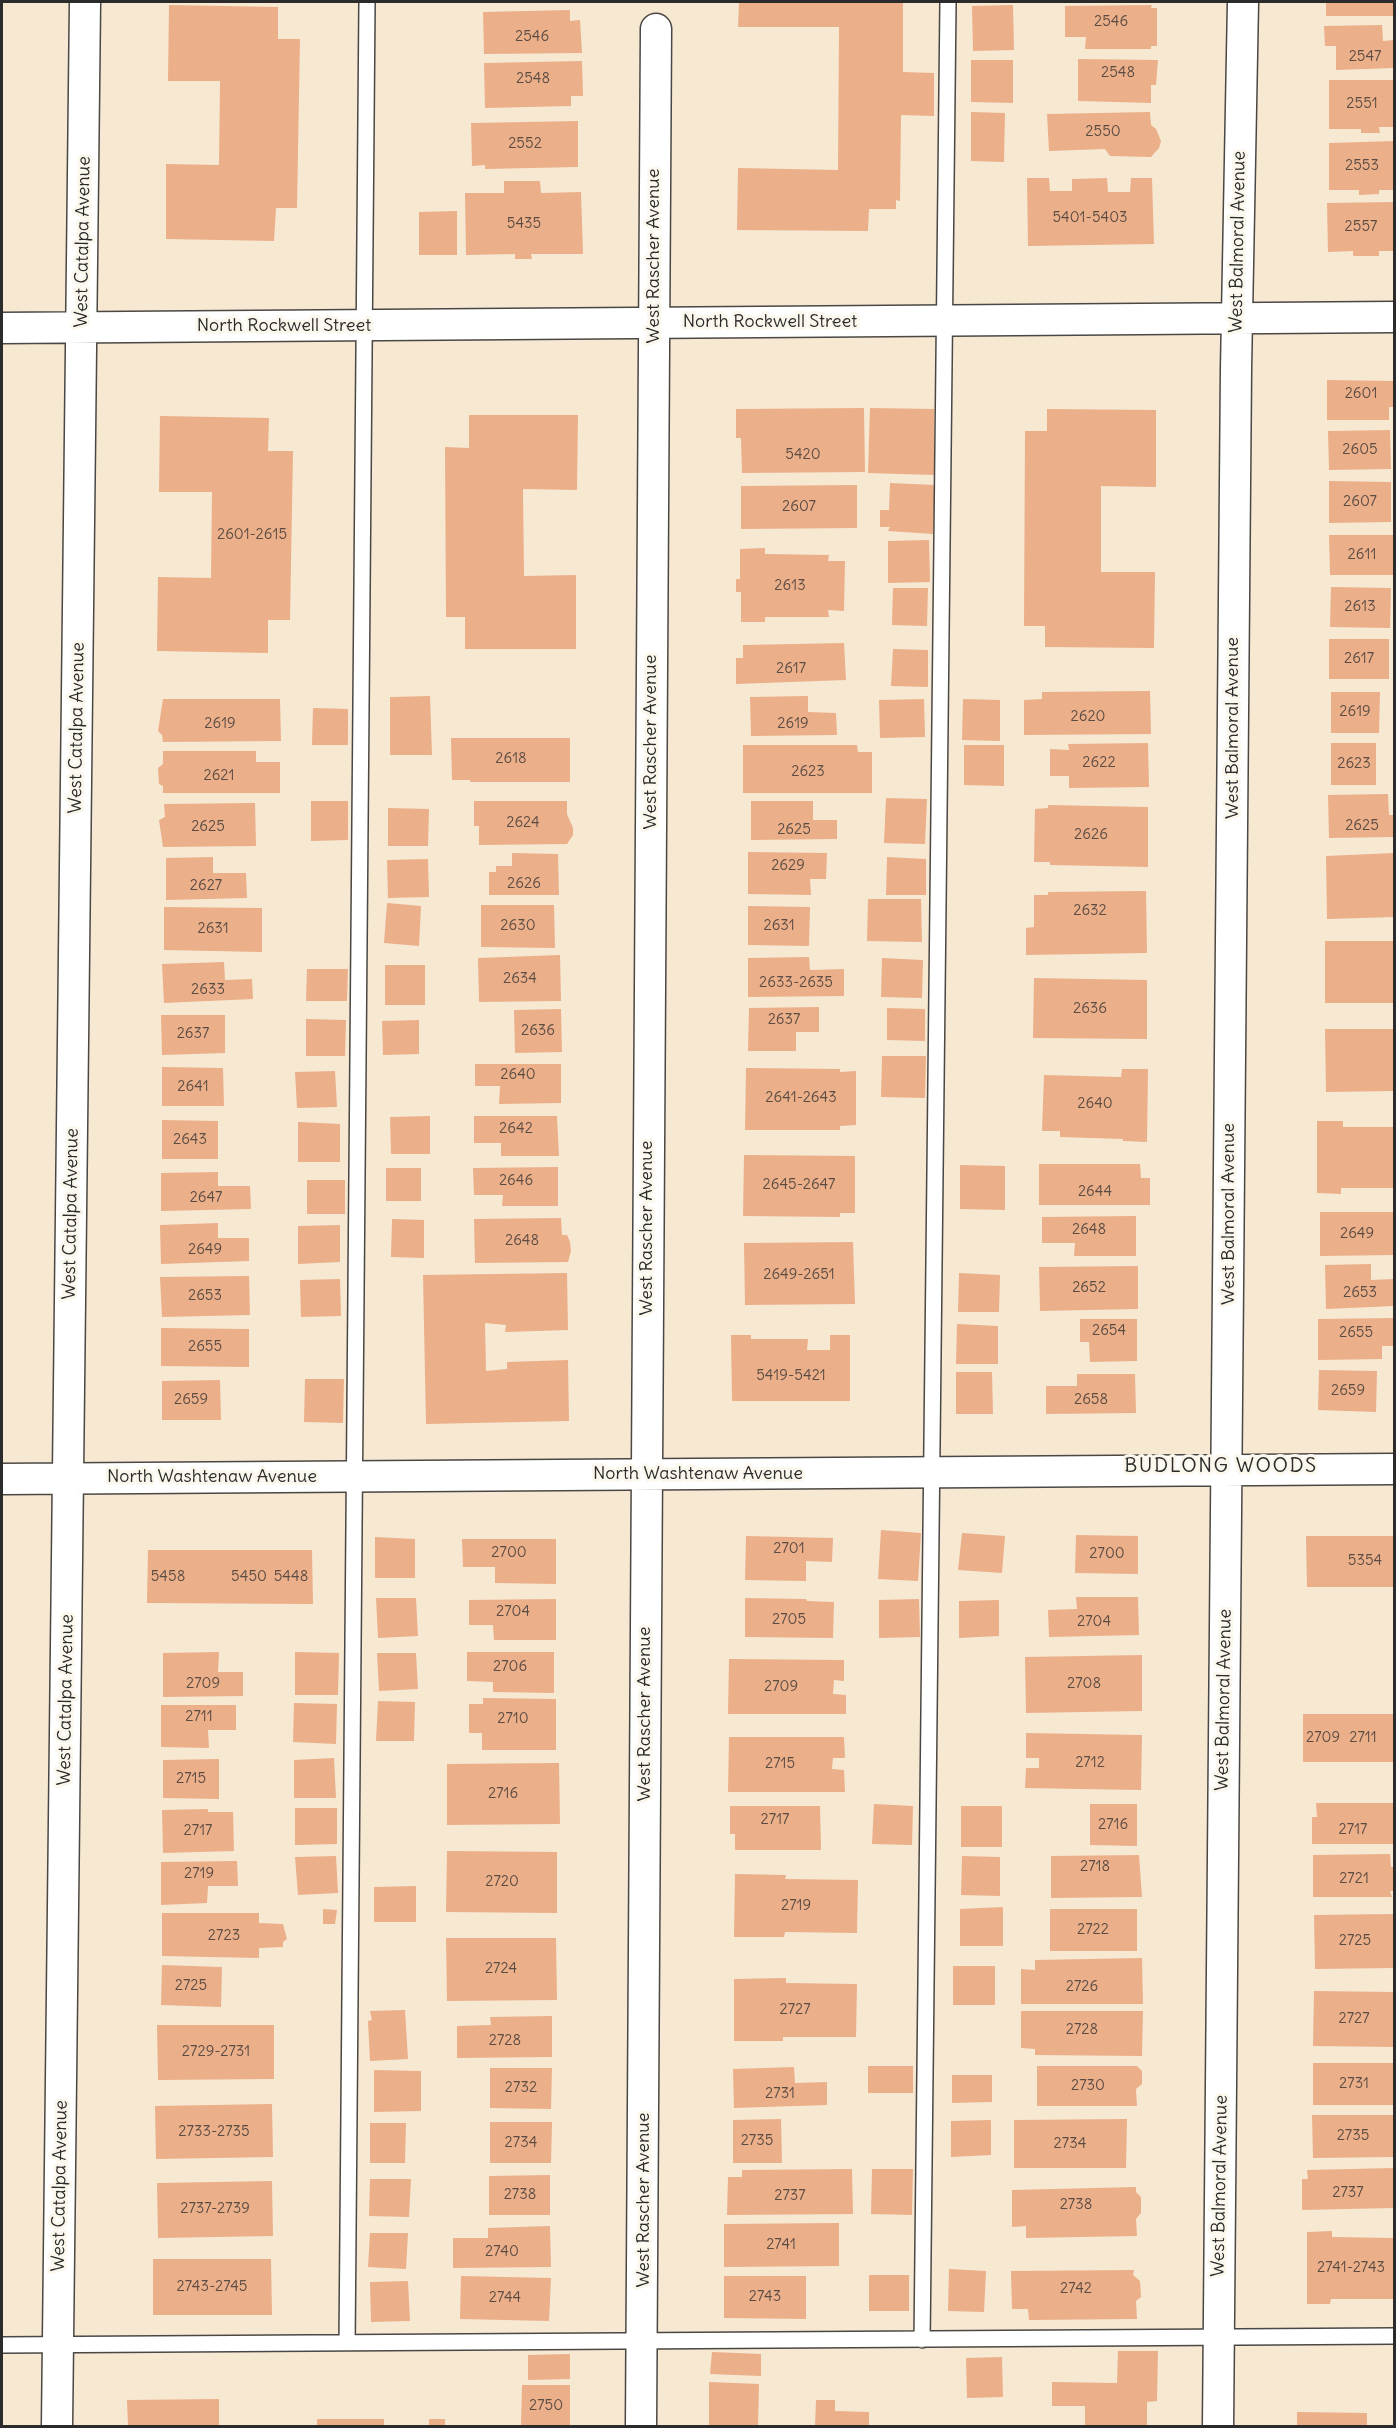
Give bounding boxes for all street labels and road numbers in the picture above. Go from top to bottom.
street label: West Balmoral Avenue [1226,151,1250,333]
street label: West Catalpa Avenue [71,156,95,328]
street label: West Rascher Avenue [643,169,665,343]
street label: North Rockwell Street [683,311,857,333]
street label: North Rockwell Street [197,315,371,337]
street label: West Balmoral Avenue [1222,637,1244,819]
street label: West Catalpa Avenue [65,642,89,814]
street label: West Rascher Avenue [640,655,662,829]
street label: West Balmoral Avenue [1218,1123,1240,1305]
street label: West Catalpa Avenue [59,1128,83,1300]
street label: West Rascher Avenue [636,1141,658,1315]
street label: North Washtenaw Avenue [593,1463,803,1485]
street label: North Washtenaw Avenue [107,1466,317,1488]
street label: West Balmoral Avenue [1212,1609,1236,1791]
street label: West Catalpa Avenue [54,1614,78,1786]
street label: West Rascher Avenue [634,1627,656,1801]
street label: West Balmoral Avenue [1208,2095,1232,2277]
street label: West Catalpa Avenue [48,2100,72,2272]
street label: West Rascher Avenue [633,2113,655,2287]

